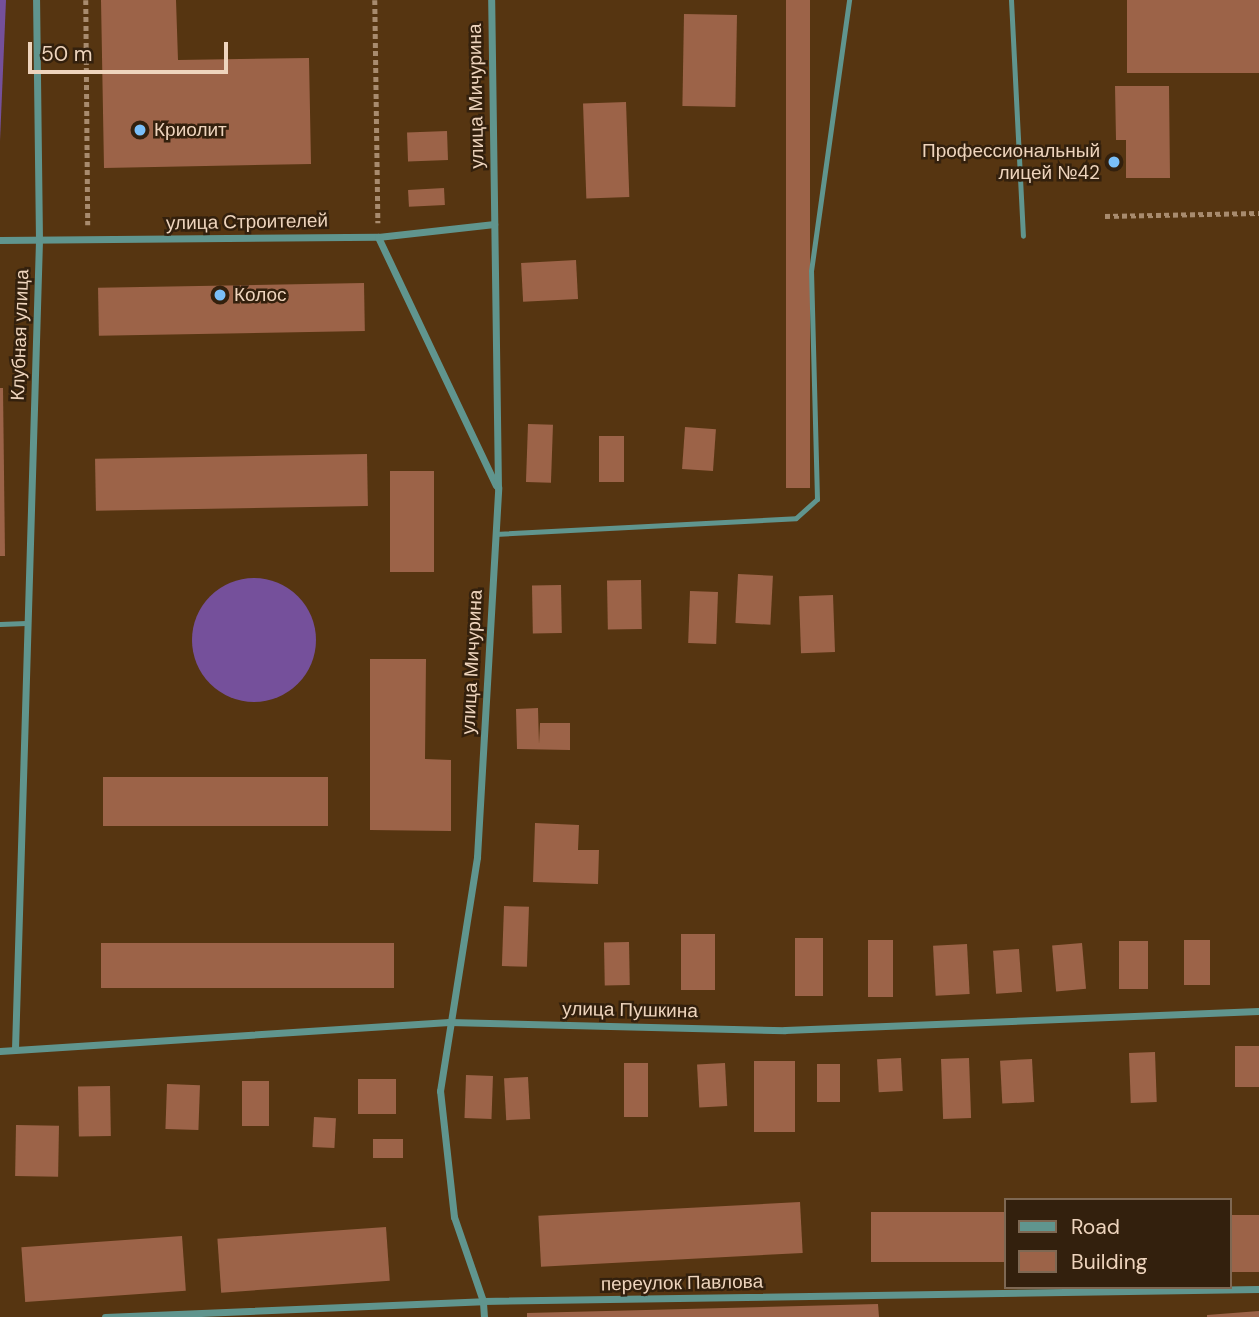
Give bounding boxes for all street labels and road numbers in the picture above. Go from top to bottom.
street label: улица Мичурина [463,23,489,169]
street label: улица Строителей [166,209,328,235]
street label: Клубная улица [6,269,34,401]
street label: улица Мичурина [457,589,487,735]
street label: улица Пушкина [562,997,698,1023]
street label: переулок Павлова [601,1270,763,1296]

